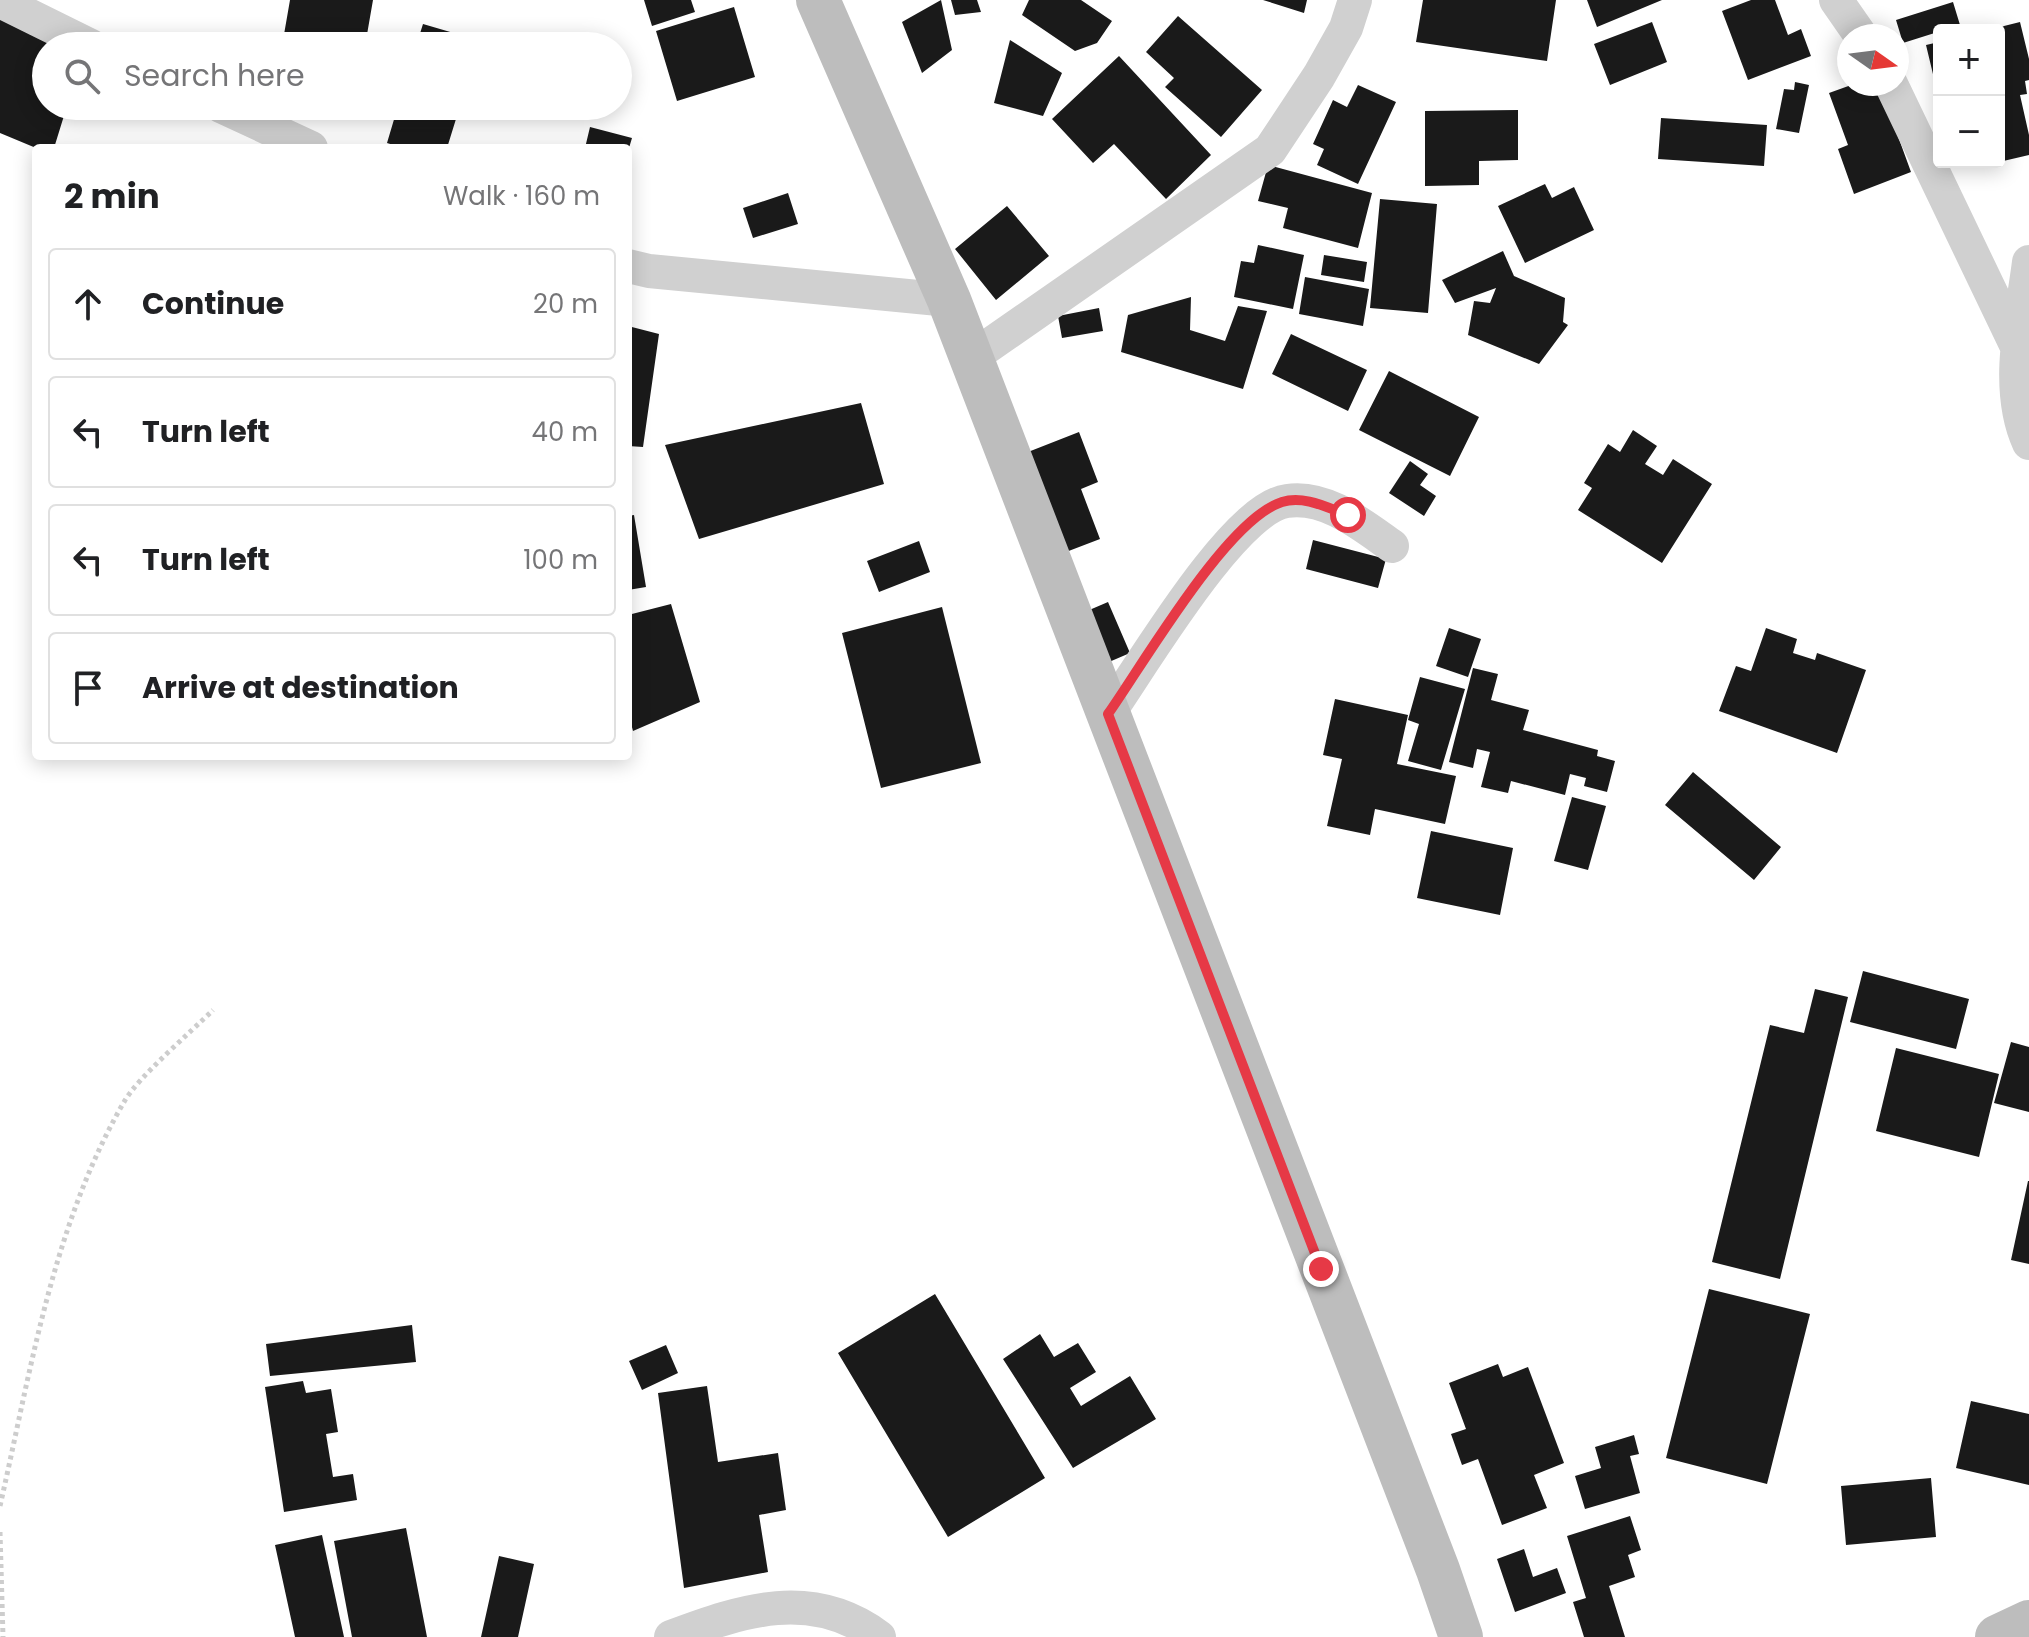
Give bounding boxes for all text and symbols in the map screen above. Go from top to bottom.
north arrow [1837,24,1909,96]
map controls [1933,24,2005,168]
button: + [1933,24,2005,96]
search box [32,32,632,120]
icon: search [60,54,104,98]
text: Search here [124,54,305,97]
button: − [1933,96,2005,168]
text: 2 min [64,172,160,220]
text: Walk · 160 m [443,178,600,214]
icon: ahead [66,282,110,326]
text: Continue [142,282,284,325]
text: 20 m [533,286,598,322]
icon: left [66,410,110,454]
text: Turn left [142,410,270,453]
text: 40 m [532,414,598,450]
route start [1330,497,1366,533]
icon: left [66,538,110,582]
text: Turn left [142,538,270,581]
text: 100 m [523,542,598,578]
icon: arrive [66,666,110,710]
text: Arrive at destination [142,666,459,709]
route end [1303,1251,1339,1287]

